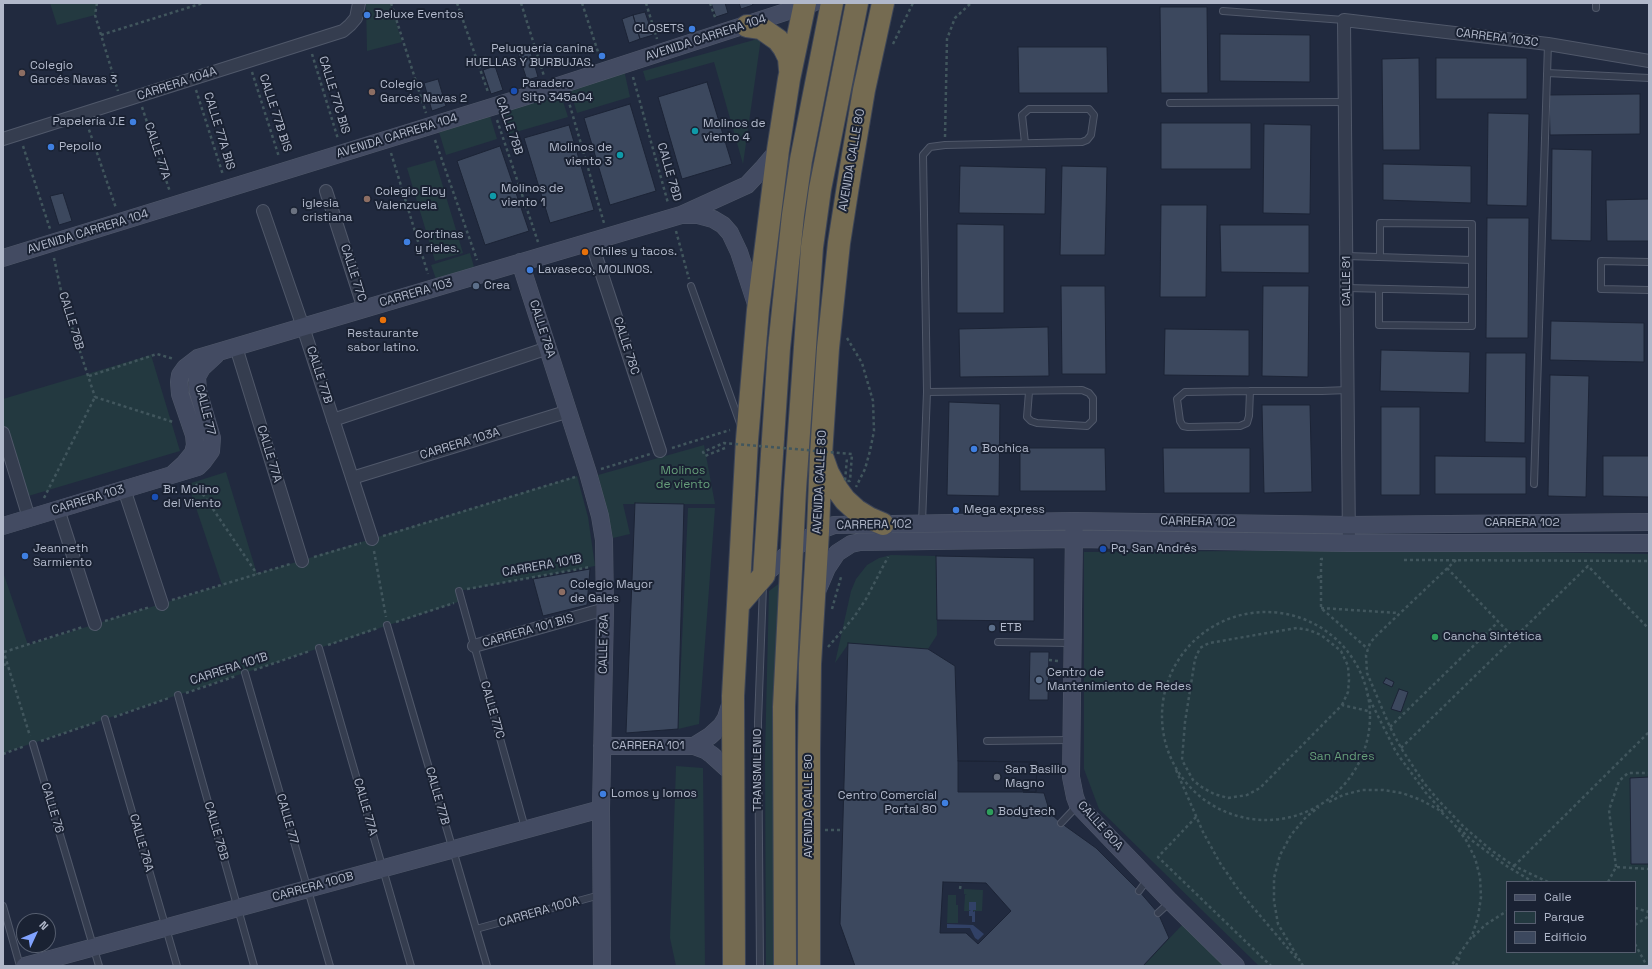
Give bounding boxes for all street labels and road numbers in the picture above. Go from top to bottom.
street label: AVENIDA CARRERA 104 [644,12,768,64]
street label: CARRERA 103C [1455,26,1539,50]
street label: CALLE 77C BIS [315,54,353,136]
street label: CARRERA 104A [135,64,219,104]
street label: CALLE 77B BIS [256,72,294,154]
street label: CALLE 77A BIS [200,90,238,172]
street label: CALLE 78B [492,95,526,157]
street label: AVENIDA CALLE 80 [836,108,868,212]
street label: AVENIDA CARRERA 104 [335,111,459,161]
street label: CALLE 77A [141,121,173,181]
street label: CALLE 78D [654,141,684,203]
street label: AVENIDA CARRERA 104 [26,207,150,257]
street label: CALLE 77C [337,243,369,303]
street label: CALLE 81 [1340,256,1354,306]
street label: CARRERA 103 [378,276,454,310]
street label: CALLE 76B [55,290,87,352]
street label: CALLE 78A [526,298,558,360]
street label: CALLE 78C [610,315,642,377]
street label: CALLE 77B [303,344,335,406]
street label: CALLE 77 [192,383,218,437]
street label: CALLE 77A [253,424,285,484]
street label: CARRERA 103A [418,425,502,463]
street label: AVENIDA CALLE 80 [810,430,830,534]
street label: CARRERA 103 [50,482,126,518]
street label: CARRERA 102 [1160,514,1236,530]
street label: CARRERA 102 [1484,516,1560,530]
street label: CARRERA 102 [836,517,912,533]
street label: CARRERA 101B [501,552,583,580]
street label: CARRERA 101 BIS [481,611,575,651]
street label: CALLE 78A [596,614,612,674]
street label: CARRERA 101B [188,650,270,688]
street label: CALLE 77C [477,679,507,741]
street label: TRANSMILENIO [751,728,765,812]
street label: CARRERA 101 [611,739,685,753]
street label: AVENIDA CALLE 80 [802,754,816,858]
street label: CALLE 77B [422,765,452,827]
street label: CALLE 77A [350,777,380,837]
street label: CALLE 76 [37,781,67,835]
street label: CALLE 77 [273,792,301,846]
street label: CALLE 80A [1074,799,1126,853]
street label: CALLE 76B [201,800,231,862]
street label: CALLE 76A [126,812,156,874]
street label: CARRERA 100B [271,869,355,905]
street label: CARRERA 100A [497,894,581,930]

